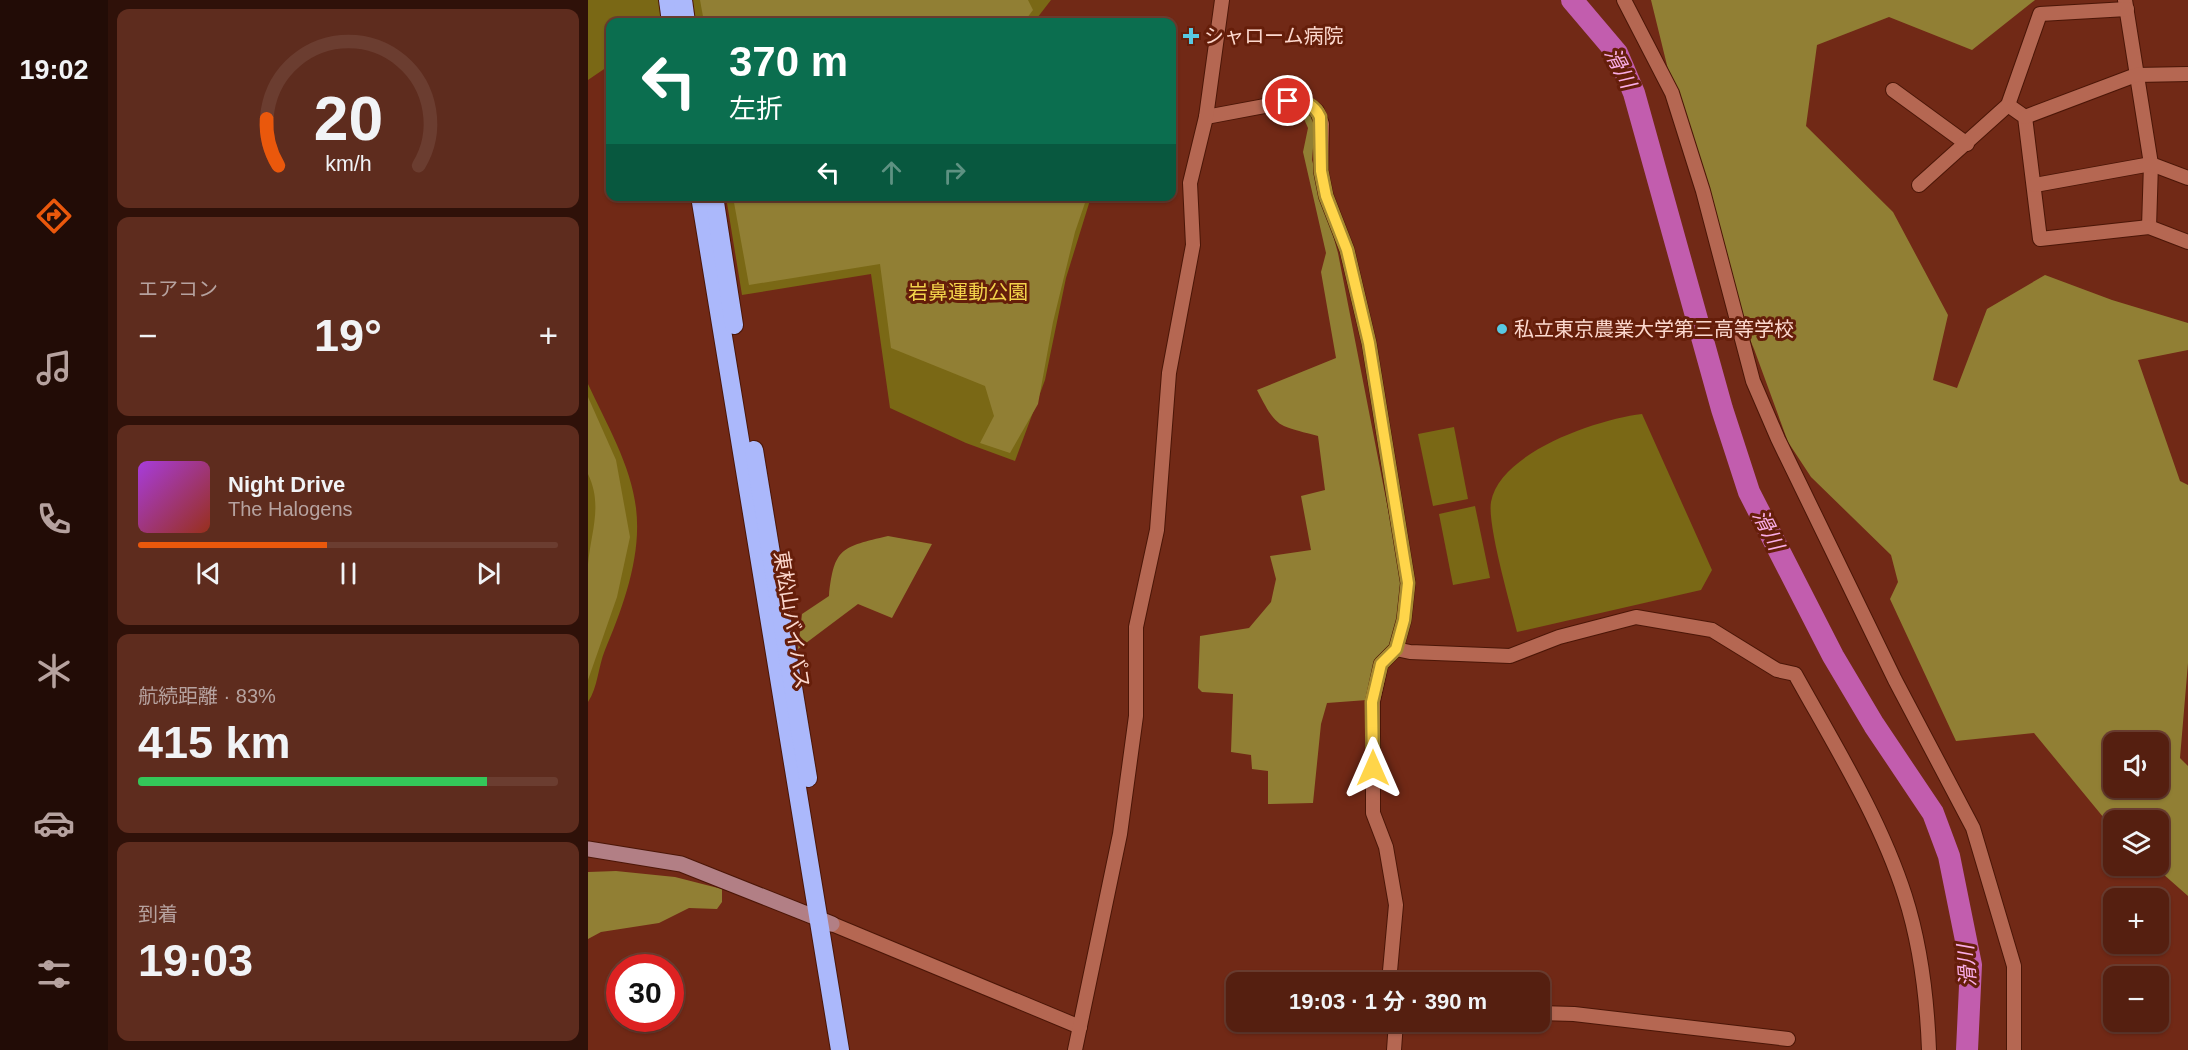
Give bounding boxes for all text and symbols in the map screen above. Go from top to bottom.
place label: シャローム病院 [1204,25,1343,47]
marker: シャローム病院 [1182,27,1200,45]
text: 370 m [729,38,848,85]
icon: left [630,42,708,120]
water label: 滑川 [1601,44,1641,93]
text: 19:02 [19,55,89,85]
pin [1262,75,1313,126]
text: 20 [313,84,383,153]
icon: arrive [1271,84,1304,117]
text: 左折 [729,94,783,124]
text: km/h [325,152,371,176]
icon: left [812,156,845,189]
icon: ahead [875,156,908,189]
icon: right [938,156,971,189]
icon: directions [33,195,75,237]
text: エアコン [138,278,218,300]
park label: 岩鼻運動公園 [908,281,1028,303]
text: 19° [314,310,382,361]
text: − [138,317,157,354]
text: + [539,317,558,354]
place label: 私立東京農業大学第三高等学校 [1514,318,1794,340]
marker: 私立東京農業大学第三高等学校 [1495,322,1509,336]
icon: music [33,347,75,389]
text: Night Drive [228,472,345,497]
icon: phone [33,498,75,540]
text: The Halogens [228,498,353,520]
water label: 滑川 [1749,506,1789,555]
street label: 東松山バイパス [770,549,814,691]
icon: previous [192,557,225,590]
icon: pause [332,557,365,590]
icon: next [472,557,505,590]
icon: climate [33,650,75,692]
text: 航続距離 · 83% [138,685,276,707]
text: 415 km [138,717,291,768]
map controls [2103,732,2169,1032]
button: sound [2103,732,2169,798]
position arrow [1341,736,1405,800]
icon: car [33,802,75,844]
button: layers [2103,810,2169,876]
button: + [2103,888,2169,954]
text: 到着 [138,903,178,925]
text: 19:03 [138,935,253,986]
water label: 滑川 [1953,942,1979,988]
icon: filters [33,953,75,995]
speed limit sign: 30 [606,954,684,1032]
button: − [2103,966,2169,1032]
text: 19:03 · 1 分 · 390 m [1289,989,1487,1014]

